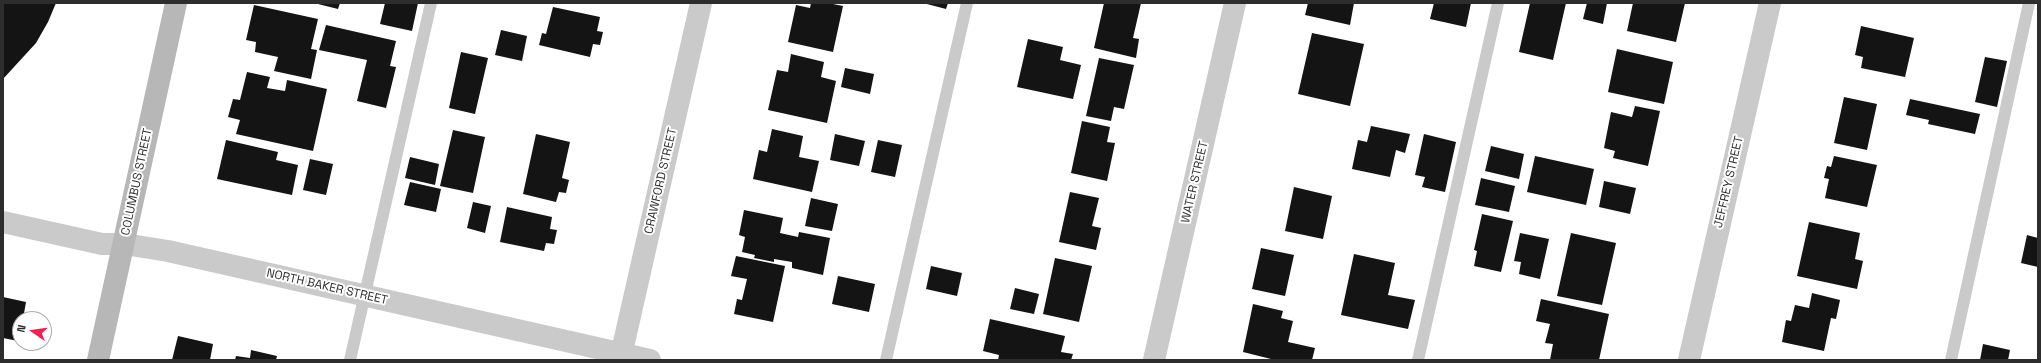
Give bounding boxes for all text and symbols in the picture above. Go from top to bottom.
street label: COLUMBUS STREET [119,127,155,237]
street label: CRAWFORD STREET [642,127,680,235]
street label: JEFFREY STREET [1711,135,1747,229]
street label: WATER STREET [1179,140,1211,224]
street label: NORTH BAKER STREET [265,266,389,308]
north arrow [12,311,52,351]
text: N [14,323,29,334]

